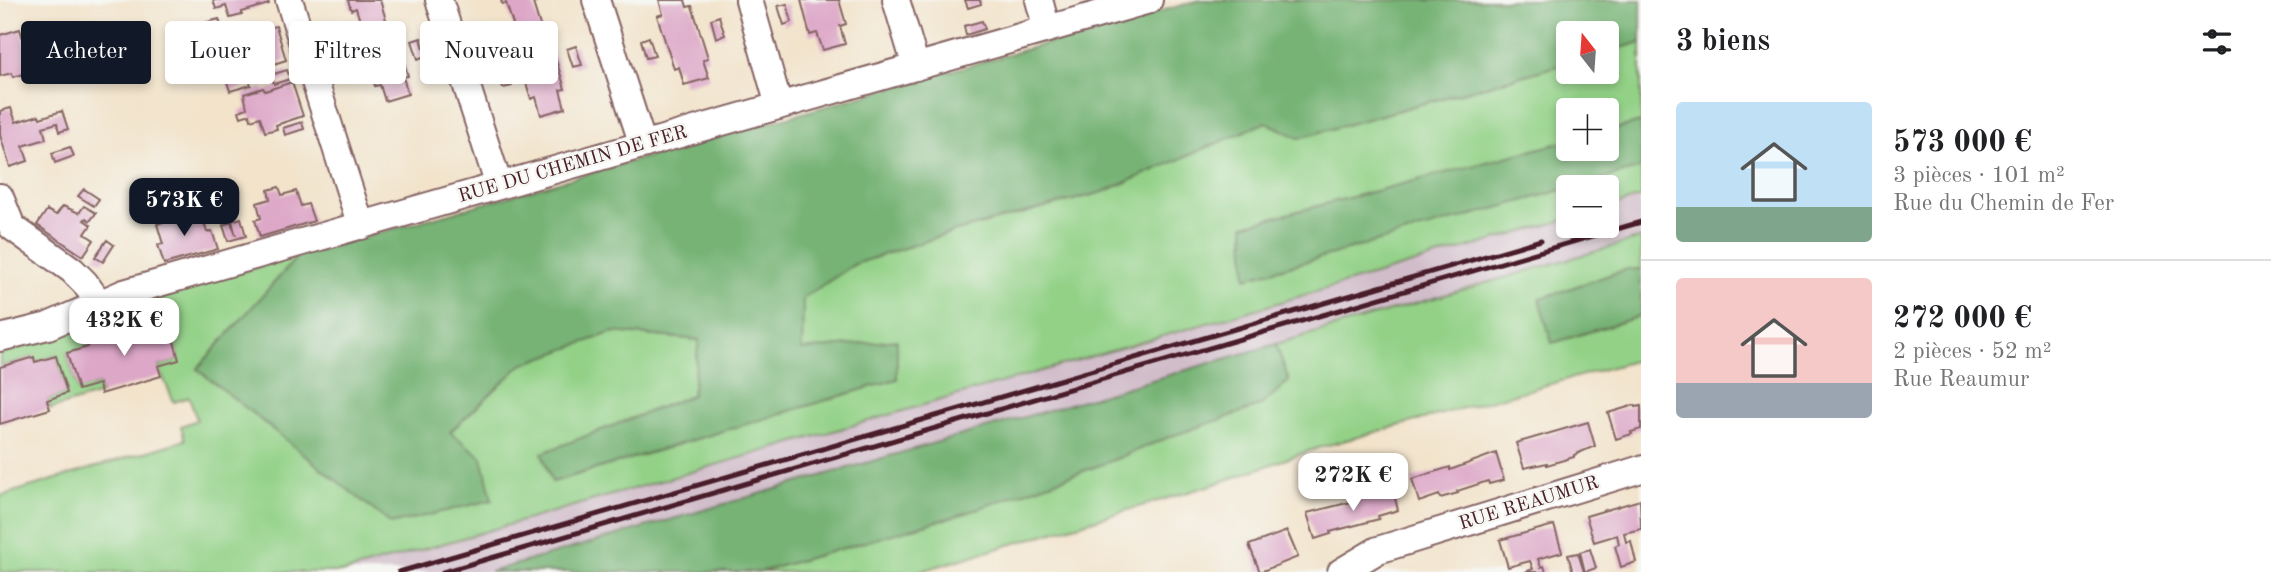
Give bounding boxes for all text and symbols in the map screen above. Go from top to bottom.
chip: Acheter [21,21,151,84]
chip: Louer [165,21,275,84]
chip: Filtres [289,21,406,84]
chip: Nouveau [420,21,558,84]
north arrow [1556,21,1619,84]
map controls [1556,21,1619,238]
icon: filters [2198,23,2236,61]
text: 3 biens [1676,27,1770,57]
button: + [1556,98,1619,161]
street label: RUE DU CHEMIN DE FER [456,123,690,207]
text: 573 000 € [1893,128,2032,158]
icon: home [1732,130,1816,214]
text: 3 pièces · 101 m² [1893,164,2065,187]
button: − [1556,175,1619,238]
pin: 573K € [127,178,241,238]
text: 573K € [145,189,223,212]
text: Rue du Chemin de Fer [1893,192,2114,215]
pin: 432K € [67,298,181,358]
text: 272 000 € [1893,304,2032,334]
icon: home [1732,306,1816,390]
text: 432K € [85,309,163,332]
text: 2 pièces · 52 m² [1893,340,2052,363]
text: Rue Reaumur [1893,368,2029,391]
pin: 272K € [1296,454,1410,513]
text: 272K € [1314,464,1392,487]
street label: RUE REAUMUR [1457,474,1601,534]

